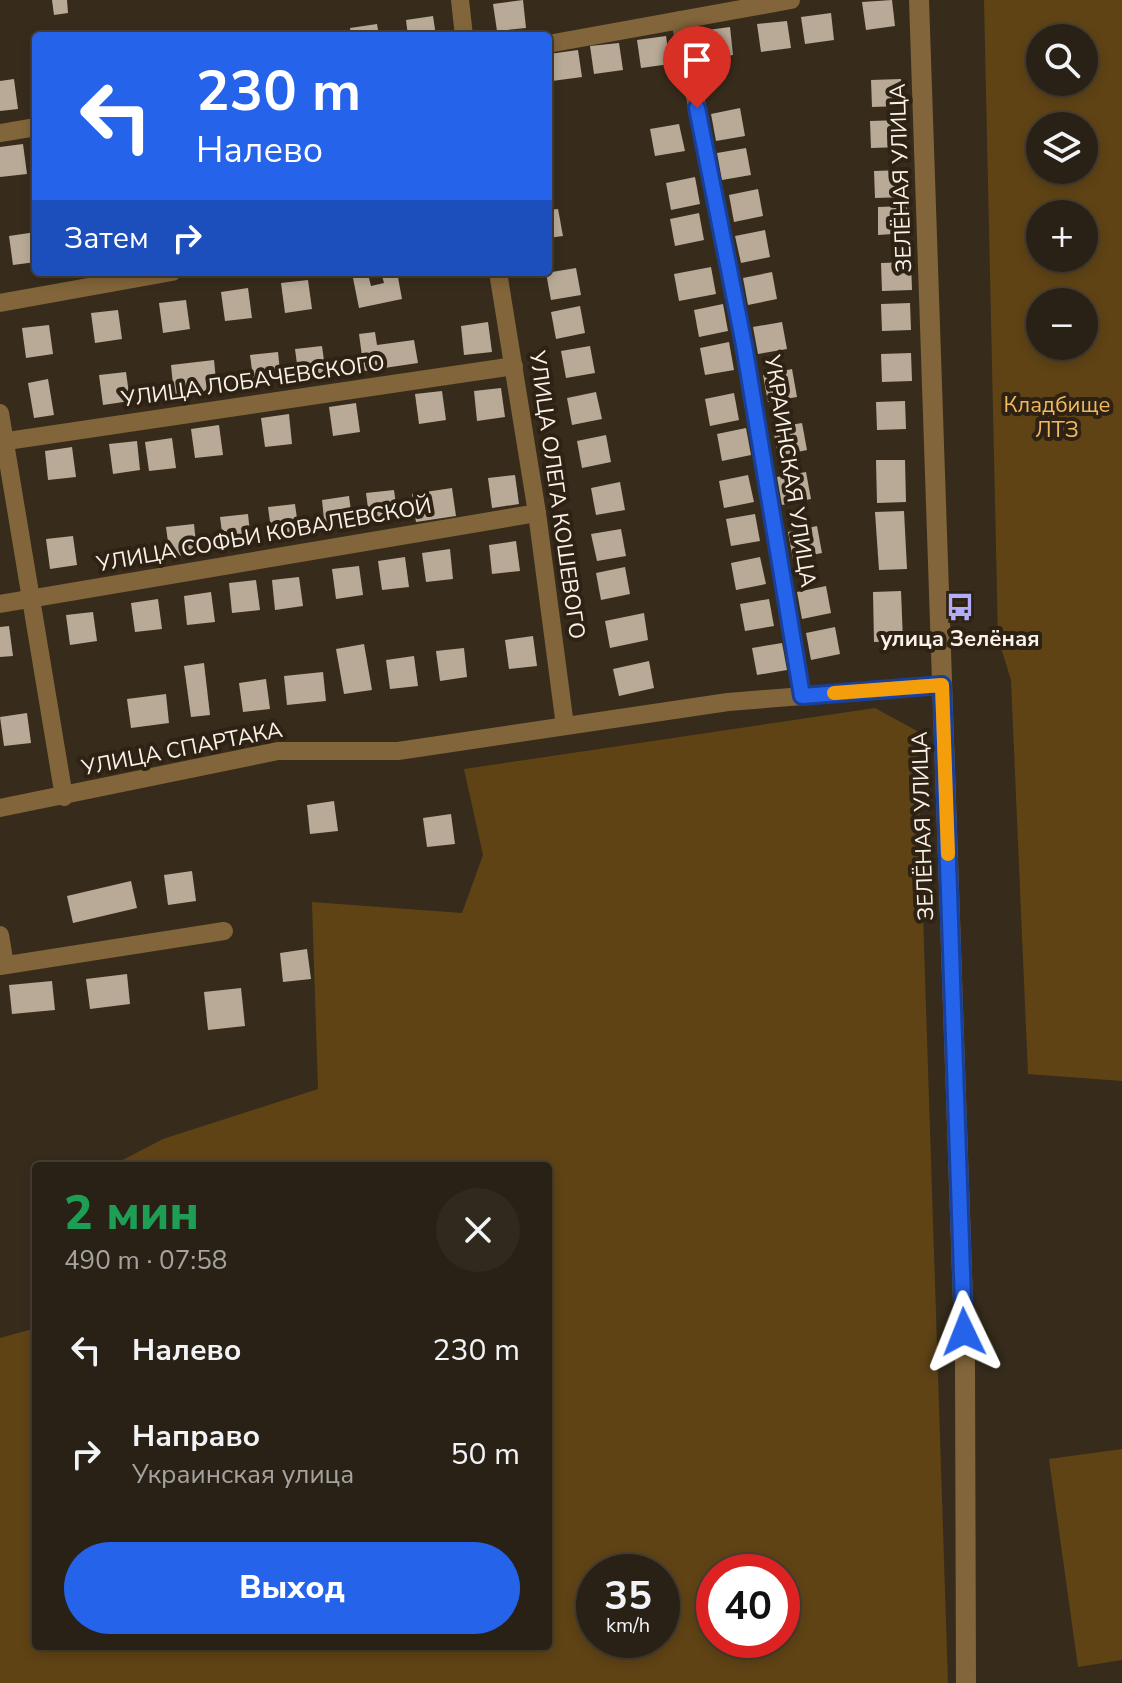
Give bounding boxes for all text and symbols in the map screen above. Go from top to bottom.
map controls [1026,24,1098,360]
button: search [1026,24,1098,96]
pin [663,26,731,108]
icon: arrive [675,38,719,82]
text: 230 m [196,53,361,130]
icon: left [64,64,168,168]
street label: ЗЕЛЁНАЯ УЛИЦА [883,83,919,273]
button: layers [1026,112,1098,184]
text: Налево [196,126,323,175]
button: + [1026,200,1098,272]
icon: right [165,216,209,260]
text: Затем [64,218,149,259]
button: − [1026,288,1098,360]
street label: УЛИЦА ЛОБАЧЕВСКОГО [118,348,387,414]
street label: УЛИЦА ОЛЕГА КОШЕВОГО [522,348,592,641]
street label: УКРАИНСКАЯ УЛИЦА [757,352,823,589]
park label: Кладбище ЛТЗ [1004,390,1110,445]
street label: УЛИЦА СОФЬИ КОВАЛЕВСКОЙ [93,491,434,579]
bus stop icon: улица Зелёная [945,592,975,622]
place label: улица Зелёная [880,624,1040,654]
street label: УЛИЦА СПАРТАКА [78,715,285,783]
street label: ЗЕЛЁНАЯ УЛИЦА [905,731,941,921]
text: 2 мин [64,1180,199,1246]
button: close [436,1188,520,1272]
text: 490 m · 07:58 [64,1243,227,1278]
position arrow [922,1290,1006,1374]
icon: left [64,1328,108,1372]
text: Налево [132,1330,241,1371]
text: 230 m [433,1330,520,1371]
text: Направо [132,1416,260,1457]
icon: right [64,1432,108,1476]
text: 50 m [451,1434,520,1475]
text: Украинская улица [132,1457,354,1492]
button: Выход [64,1542,520,1634]
speed limit sign: 40 [696,1554,800,1658]
text: 35 [604,1569,652,1623]
text: km/h [606,1612,650,1639]

